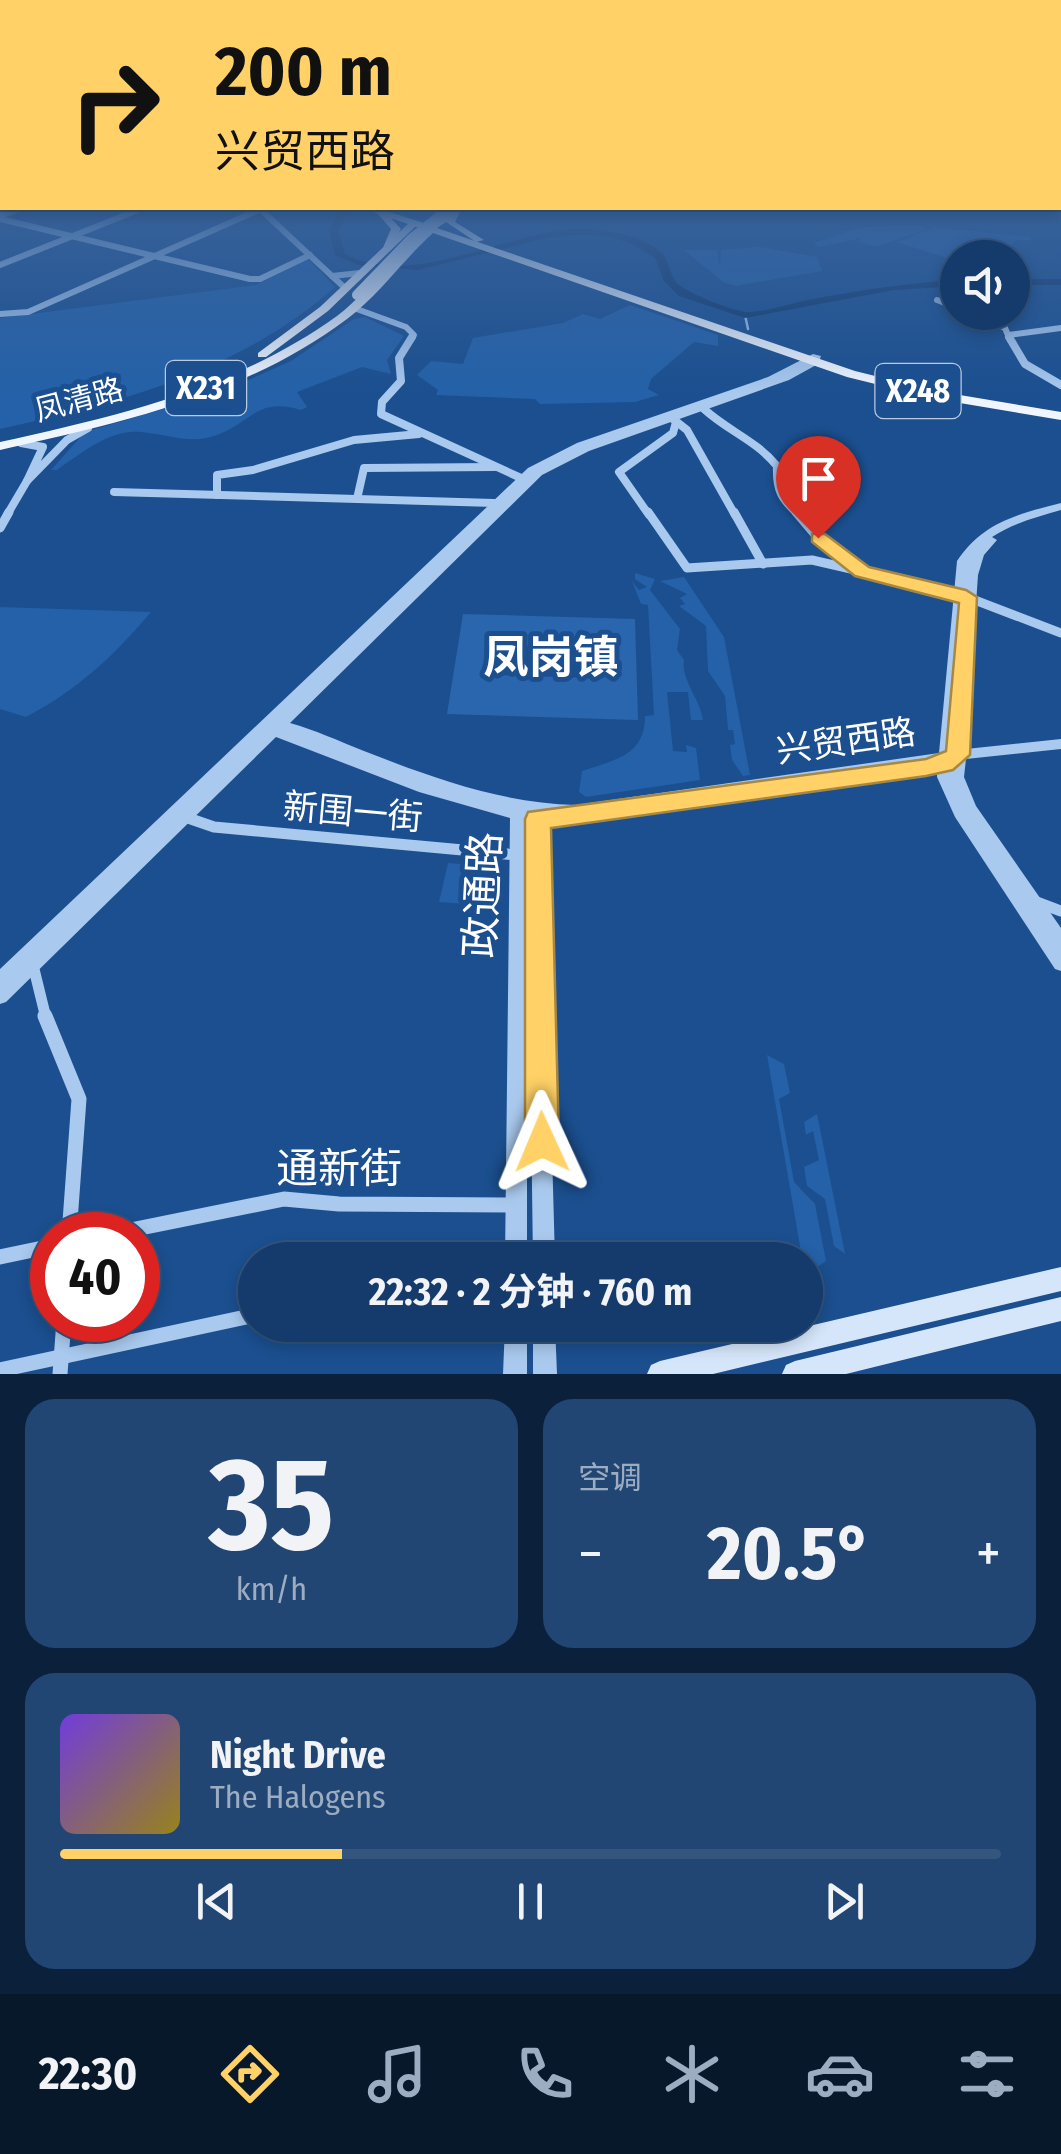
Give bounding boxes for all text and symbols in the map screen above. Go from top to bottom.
text: 200 m [215,30,392,114]
icon: right [50,40,180,170]
text: 兴贸西路 [215,125,395,179]
map controls [940,240,1030,330]
button: sound [940,240,1030,330]
road number: X231 [166,361,246,415]
road number: X248 [876,364,960,418]
street label: 凤清路 [31,371,127,429]
pin [776,436,861,539]
icon: arrive [791,451,846,506]
district label: 凤岗镇 [483,631,619,685]
street label: 兴贸西路 [774,710,918,772]
street label: 新围一街 [281,785,425,839]
street label: 政通路 [455,831,511,959]
position arrow [490,1090,594,1194]
street label: 通新街 [276,1144,402,1194]
speed limit sign: 40 [30,1212,160,1342]
text: 22:32 · 2 分钟 · 760 m [369,1269,692,1315]
text: 35 [209,1427,334,1583]
text: 空调 [578,1459,642,1497]
text: 20.5° [707,1509,872,1599]
text: − [578,1521,603,1587]
text: + [976,1521,1001,1587]
text: km/h [236,1570,307,1608]
text: Night Drive [210,1732,386,1778]
text: The Halogens [210,1778,386,1816]
icon: previous [189,1874,244,1929]
icon: pause [503,1874,558,1929]
icon: next [817,1874,872,1929]
icon: directions [215,2039,285,2109]
icon: music [362,2039,432,2109]
icon: phone [510,2039,580,2109]
icon: climate [657,2039,727,2109]
icon: car [805,2039,875,2109]
icon: filters [952,2039,1022,2109]
text: 22:30 [39,2047,137,2101]

